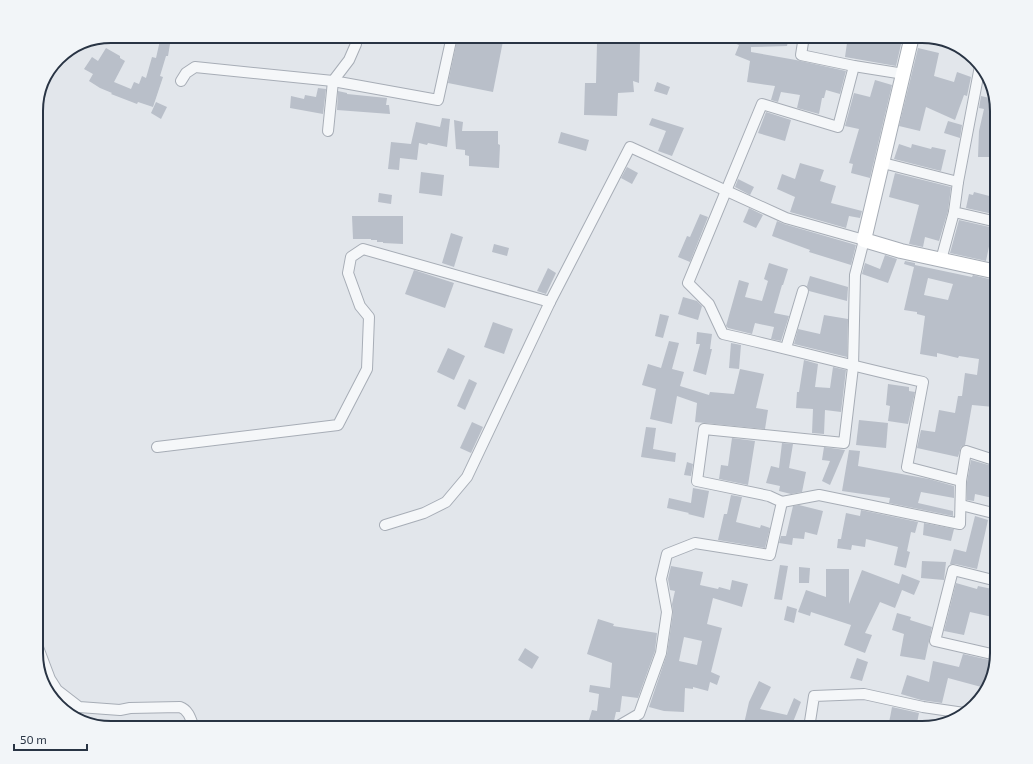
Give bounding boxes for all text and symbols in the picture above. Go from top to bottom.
scale bar [14,726,87,752]
text: 50 m [20,732,47,746]

